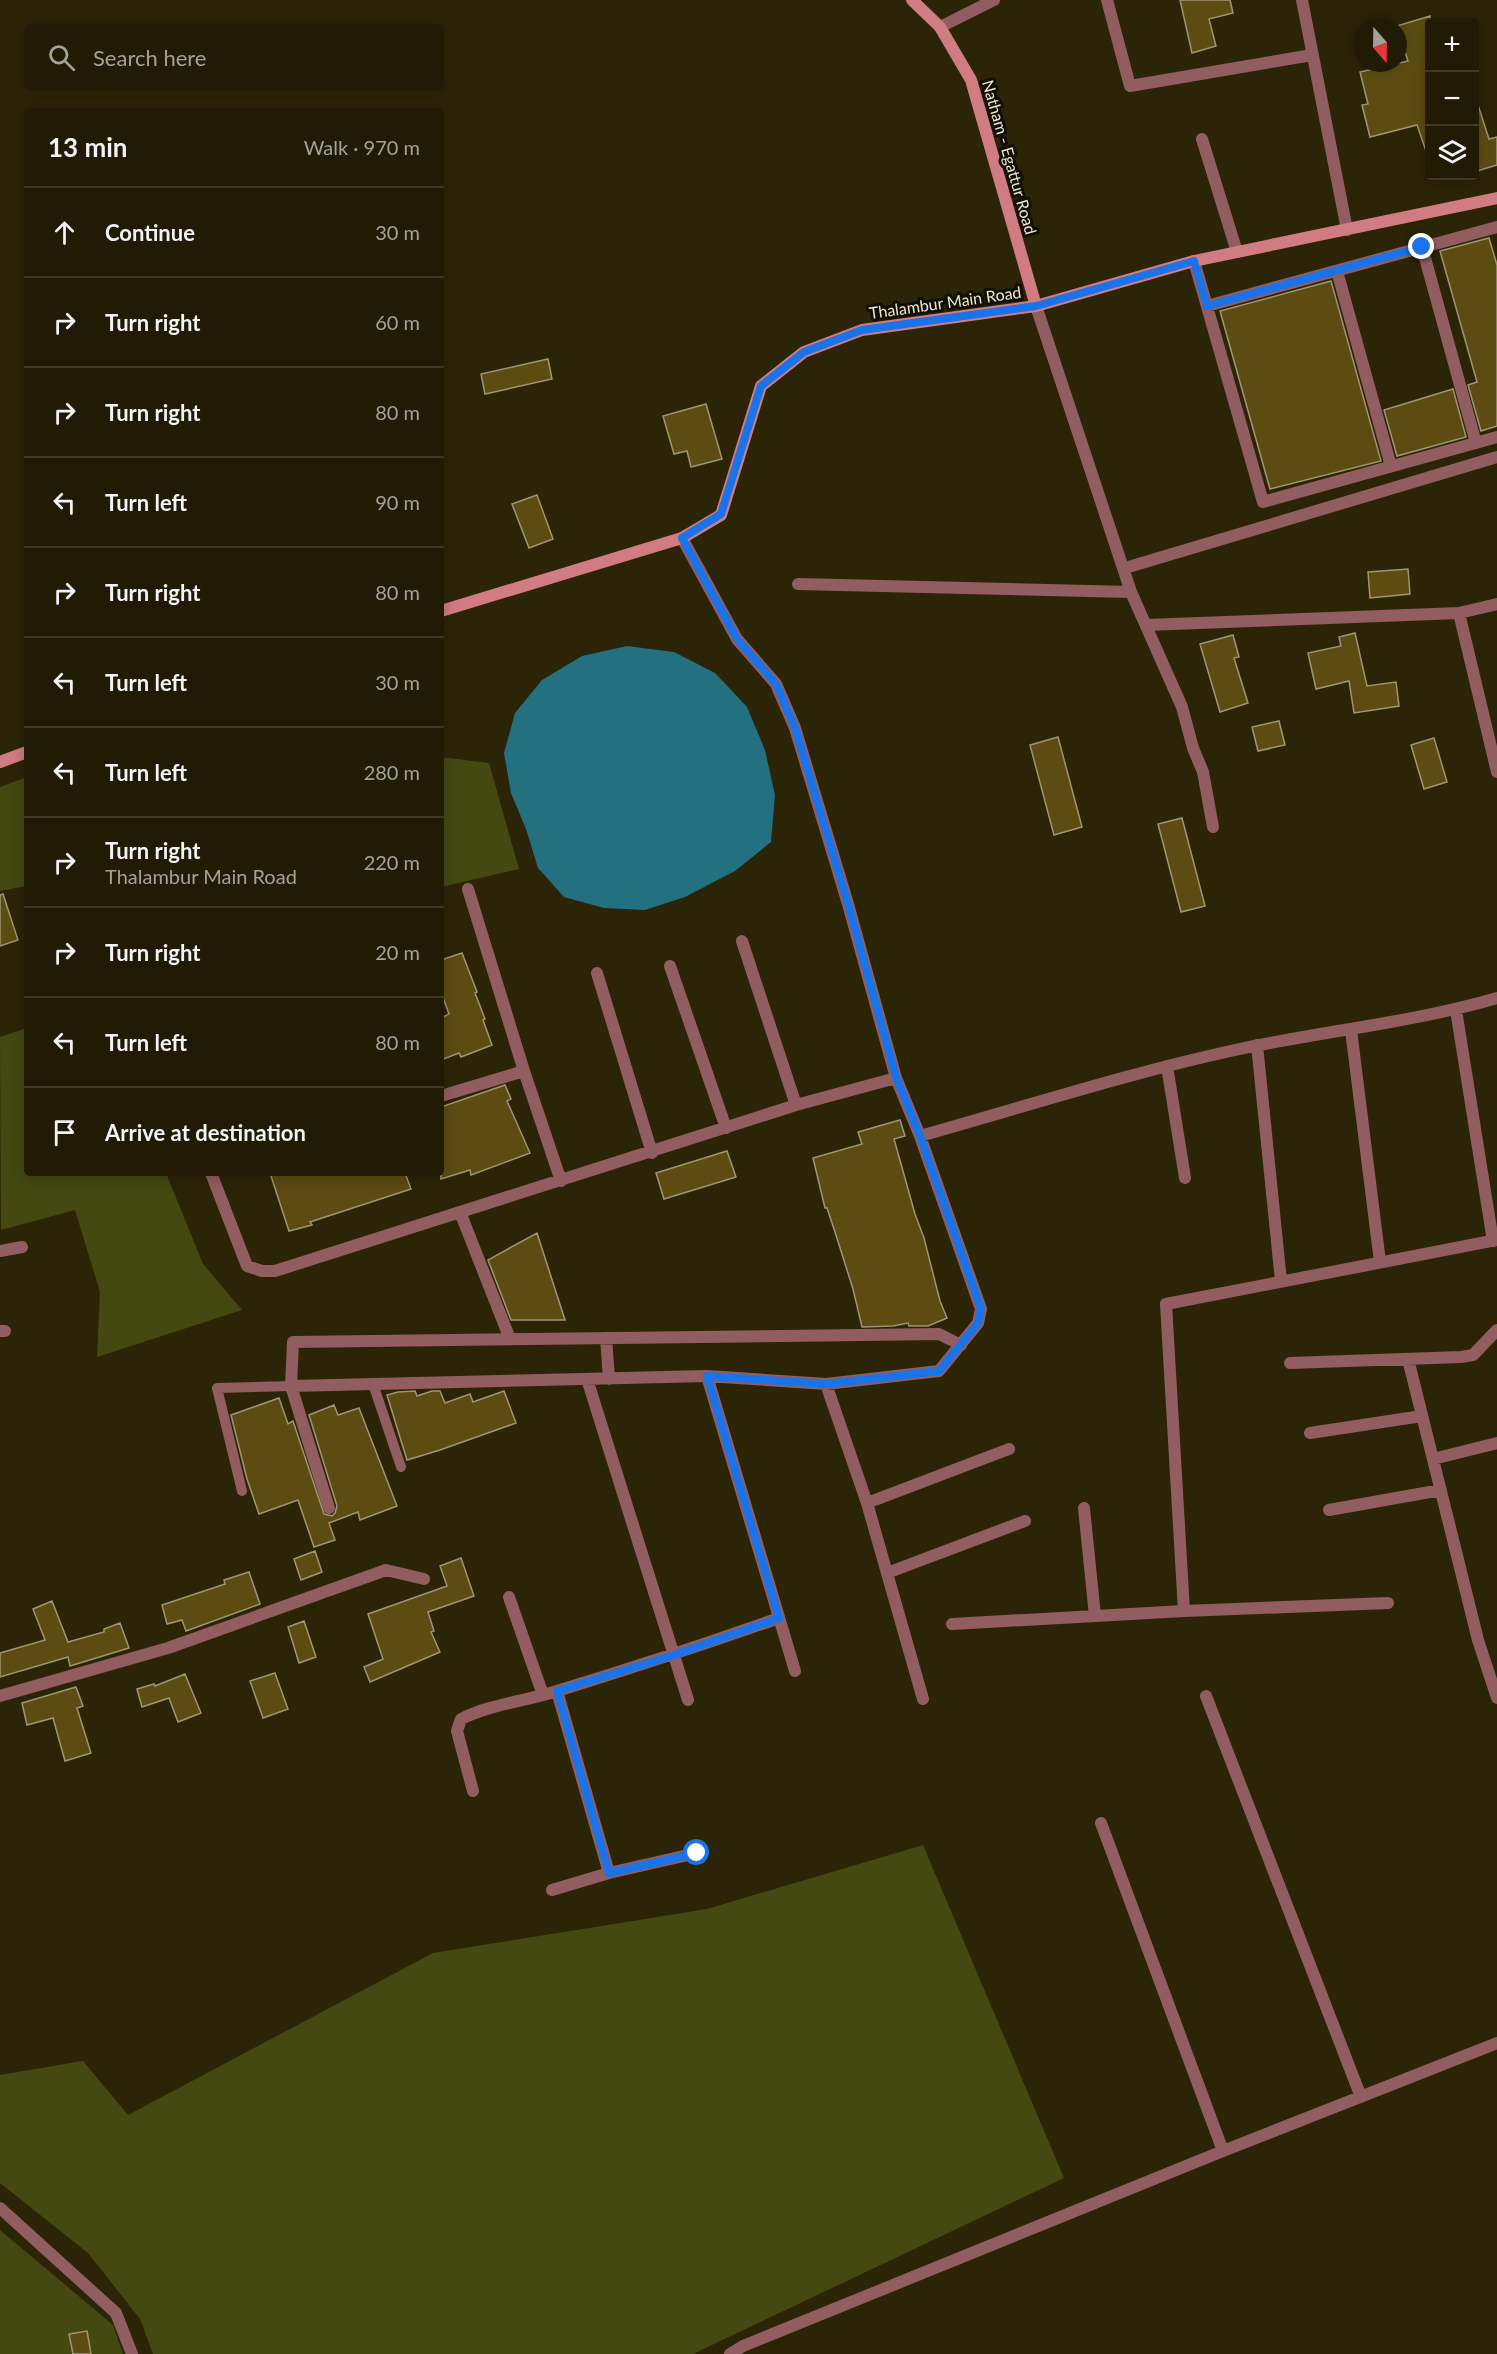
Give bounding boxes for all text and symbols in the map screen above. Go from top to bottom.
north arrow [1353,18,1407,72]
map controls [1425,18,1479,180]
button: + [1425,18,1479,72]
search box [24,24,444,90]
icon: search [45,41,78,74]
text: Search here [93,44,206,71]
button: − [1425,72,1479,126]
street label: Natham - Egattur Road [979,78,1041,236]
button: layers [1425,126,1479,180]
text: 13 min [48,131,128,163]
text: Walk · 970 m [304,135,420,159]
icon: ahead [48,216,81,249]
text: Continue [105,219,195,246]
text: 30 m [375,220,420,244]
route end [1408,233,1434,259]
street label: Thalambur Main Road [868,282,1022,322]
icon: right [48,306,81,339]
text: Turn right [105,309,200,336]
text: 60 m [375,310,420,334]
icon: right [48,396,81,429]
text: Turn right [105,399,200,426]
text: 80 m [375,400,420,424]
icon: left [48,486,81,519]
text: Turn left [105,489,187,516]
text: 90 m [375,490,420,514]
icon: right [48,576,81,609]
text: Turn right [105,579,200,606]
text: 80 m [375,580,420,604]
icon: left [48,666,81,699]
text: Turn left [105,669,187,696]
text: 30 m [375,670,420,694]
icon: left [48,756,81,789]
text: Turn left [105,759,187,786]
text: 280 m [364,760,420,784]
text: Turn right [105,837,200,864]
icon: right [48,846,81,879]
text: 220 m [364,850,420,874]
text: Thalambur Main Road [105,864,297,888]
icon: right [48,936,81,969]
text: Turn right [105,939,200,966]
text: 20 m [375,940,420,964]
icon: left [48,1026,81,1059]
text: Turn left [105,1029,187,1056]
text: 80 m [375,1030,420,1054]
icon: arrive [48,1116,81,1149]
text: Arrive at destination [105,1119,306,1146]
route start [683,1839,709,1865]

